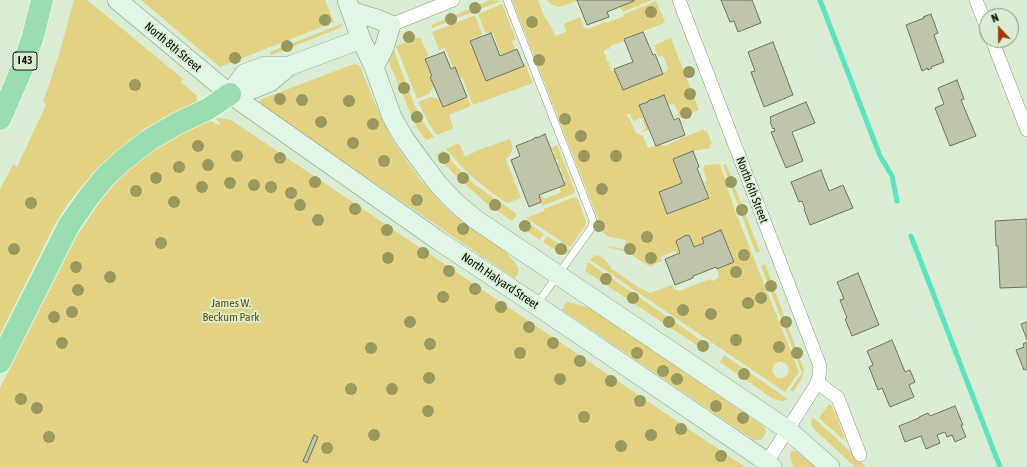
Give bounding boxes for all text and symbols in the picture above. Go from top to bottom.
north arrow [979,8,1019,48]
text: N [990,11,1000,25]
street label: North 8th Street [142,19,204,75]
road number: I 43 [13,52,37,70]
street label: North 6th Street [733,155,771,225]
street label: North Halyard Street [459,250,541,312]
park label: James W. Beckum Park [203,296,259,324]

